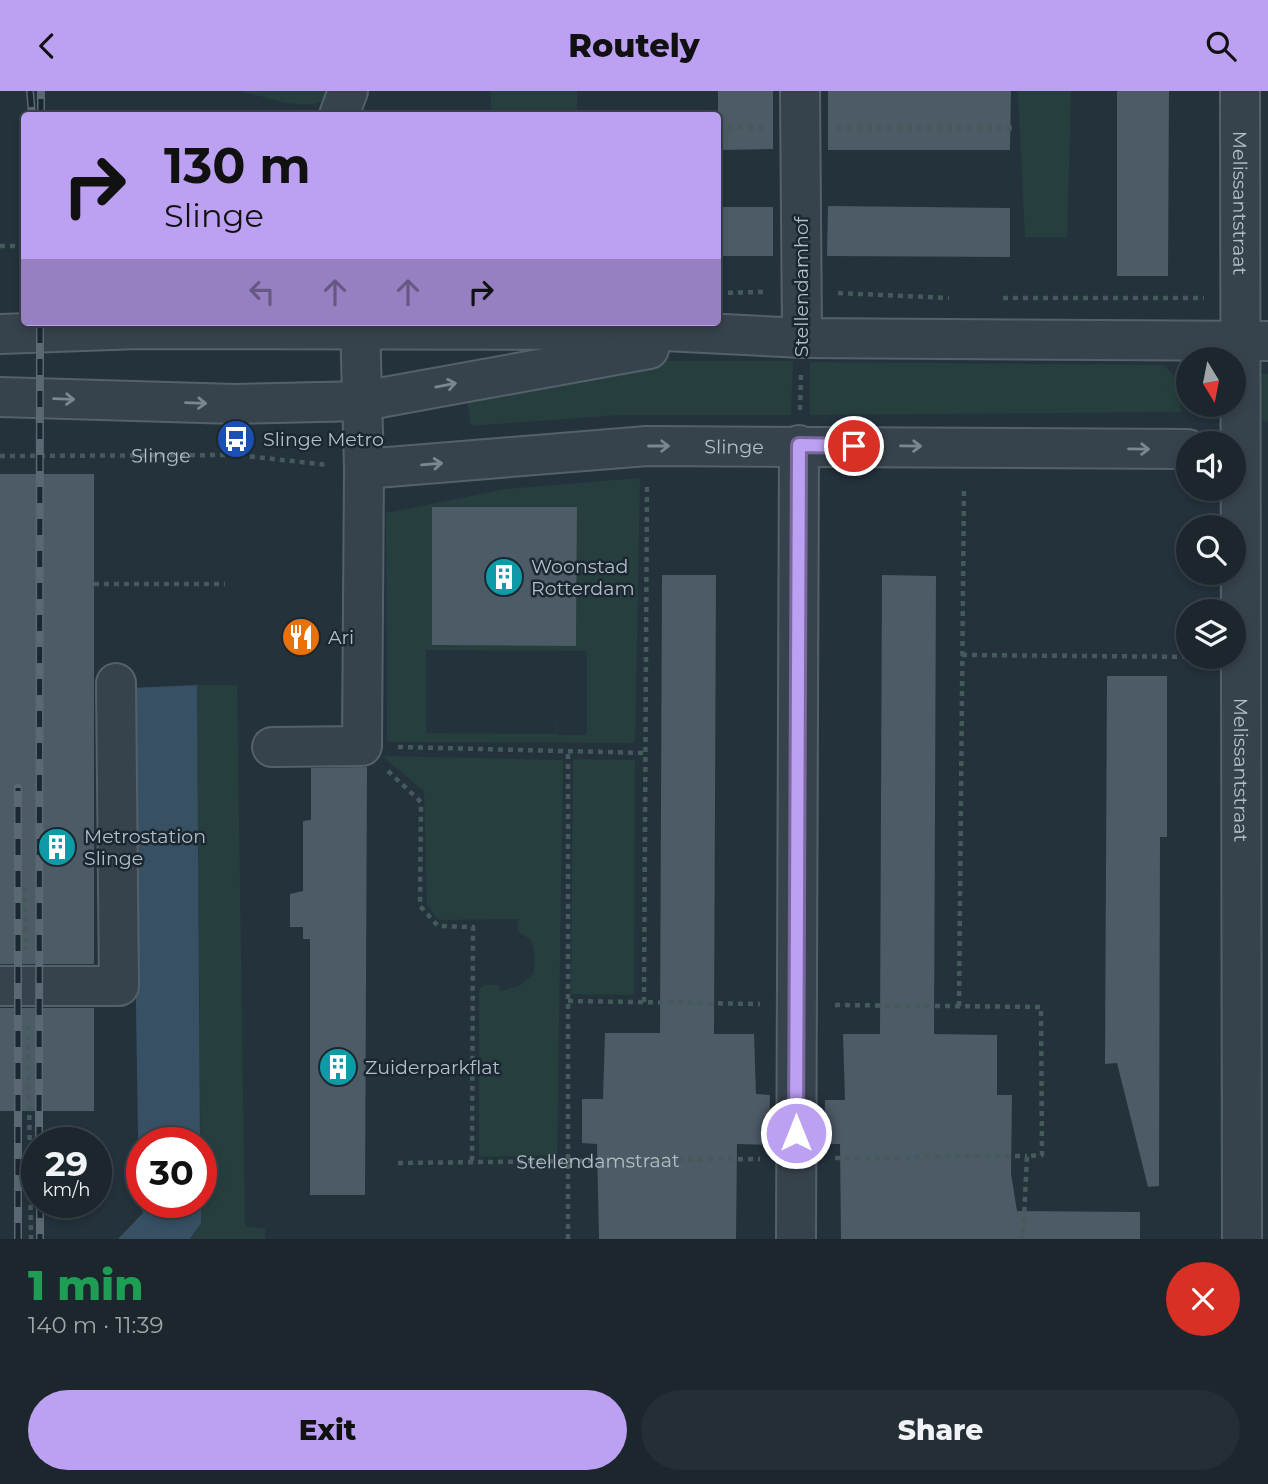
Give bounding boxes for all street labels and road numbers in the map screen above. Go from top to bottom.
street label: Melissantstraat [1228,131,1251,275]
street label: Stellendamhof [790,215,813,357]
street label: Slinge [704,435,764,459]
street label: Slinge [131,444,191,467]
street label: Melissantstraat [1229,698,1252,842]
street label: Stellendamstraat [516,1149,680,1174]

